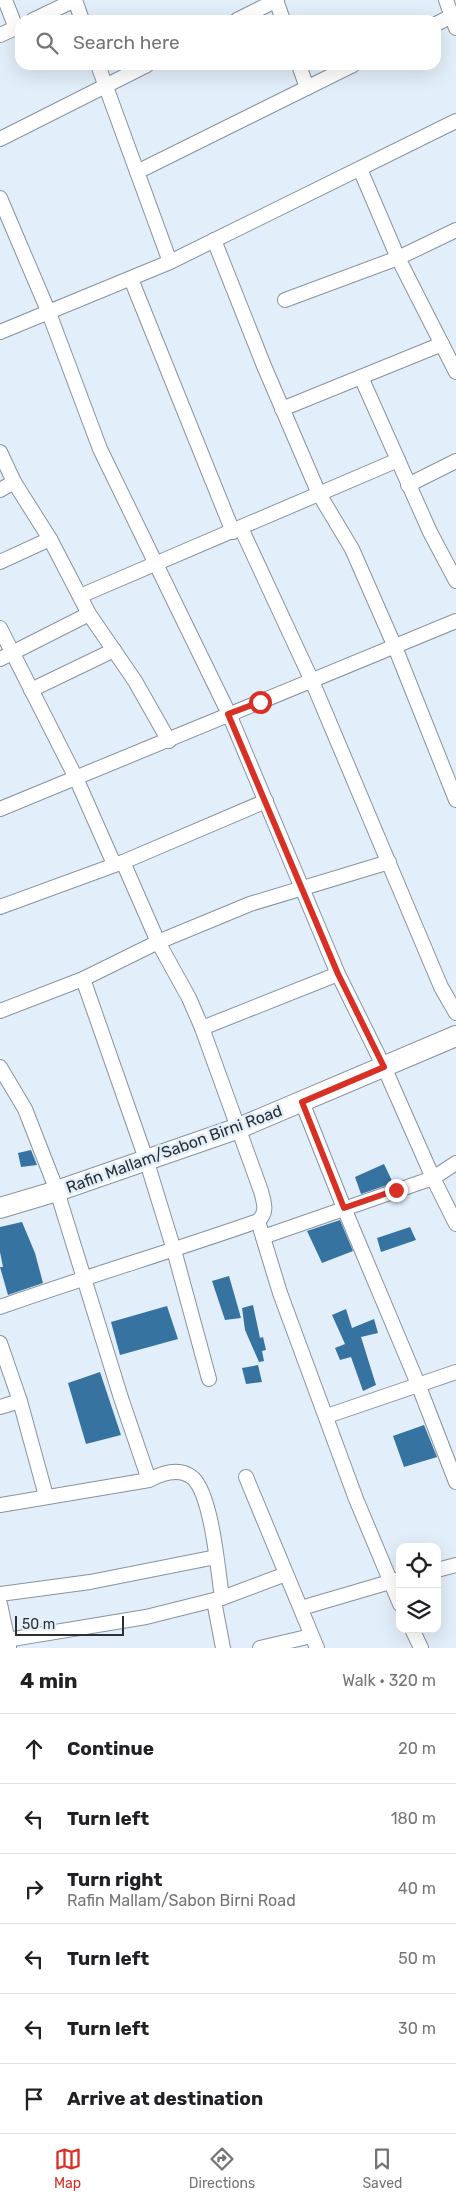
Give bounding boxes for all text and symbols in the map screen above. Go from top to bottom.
search box [15,15,441,70]
icon: search [33,29,61,57]
text: Search here [73,31,180,54]
route start [249,691,272,714]
street label: Rafin Mallam/Sabon Birni Road [63,1101,285,1197]
route end [385,1179,408,1202]
map controls [396,1543,441,1633]
button: locate [396,1543,441,1588]
button: layers [396,1588,441,1633]
scale bar [15,1613,124,1636]
text: 50 m [22,1616,55,1633]
text: 4 min [20,1668,78,1693]
text: Walk · 320 m [342,1671,436,1690]
icon: ahead [20,1735,48,1763]
text: Continue [67,1737,154,1760]
text: 20 m [398,1739,436,1758]
icon: left [20,1805,48,1833]
text: Turn left [67,1807,149,1830]
text: 180 m [391,1809,436,1828]
text: Turn right [67,1868,162,1891]
icon: right [20,1875,48,1903]
text: 40 m [398,1879,436,1898]
text: Rafin Mallam/Sabon Birni Road [67,1891,296,1910]
icon: left [20,1945,48,1973]
text: Turn left [67,1947,149,1970]
text: 50 m [398,1949,436,1968]
icon: left [20,2015,48,2043]
text: Turn left [67,2017,149,2040]
text: 30 m [398,2019,436,2038]
icon: arrive [20,2085,48,2113]
text: Arrive at destination [67,2087,263,2110]
tab: Map [54,2145,82,2192]
tab: Directions [189,2145,255,2192]
tab: Saved [362,2145,402,2192]

